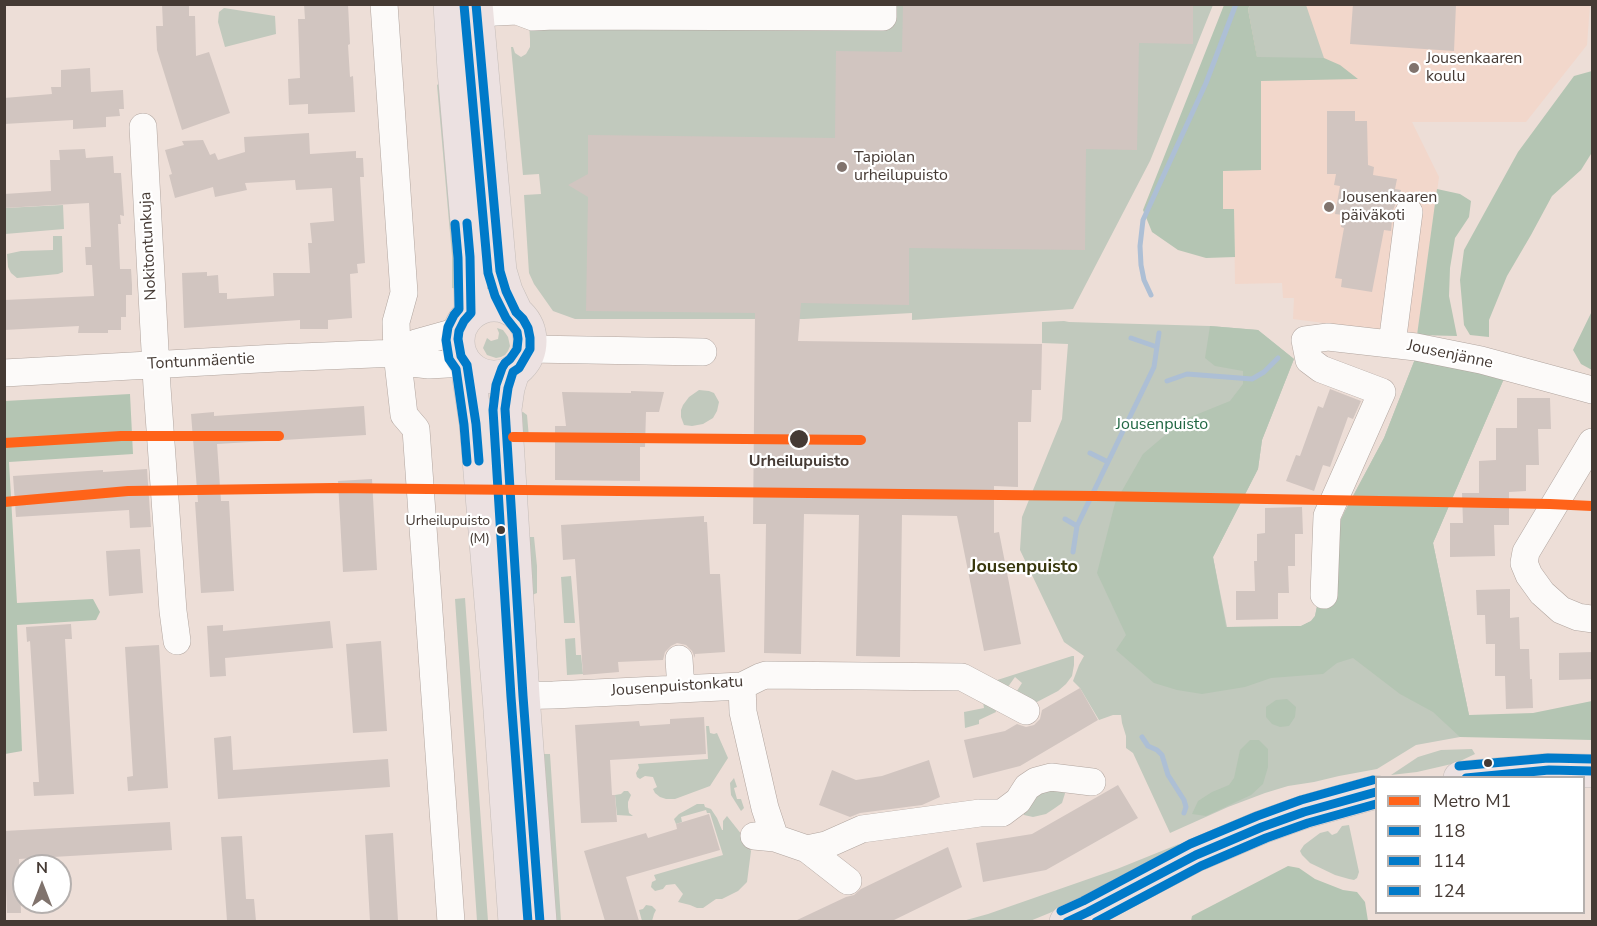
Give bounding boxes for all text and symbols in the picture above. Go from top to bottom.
place label: Jousenkaaren koulu [1426,49,1522,87]
marker: Jousenkaaren koulu [1407,61,1421,75]
place label: Tapiolan urheilupuisto [854,148,948,186]
marker: Tapiolan urheilupuisto [835,160,849,174]
place label: Jousenkaaren päiväkoti [1341,188,1437,226]
street label: Nokitontunkuja [137,191,161,301]
marker: Jousenkaaren päiväkoti [1322,200,1336,214]
street label: Jousenjänne [1405,337,1495,373]
street label: Tontunmäentie [147,350,255,374]
park label: Jousenpuisto [1116,415,1208,435]
marker: Urheilupuisto [788,428,810,450]
place label: Urheilupuisto [749,452,849,472]
place label: Urheilupuisto (M) [406,514,490,546]
marker: Urheilupuisto (M) [495,524,507,536]
district label: Jousenpuisto [970,557,1078,579]
street label: Jousenpuistonkatu [610,673,744,701]
unlabelled marker [1482,757,1494,769]
legend [1375,776,1585,914]
text: Metro M1 [1433,789,1511,813]
text: 118 [1433,819,1465,843]
text: 114 [1433,849,1465,873]
north arrow [12,854,72,914]
text: N [36,857,48,879]
text: 124 [1433,879,1465,903]

